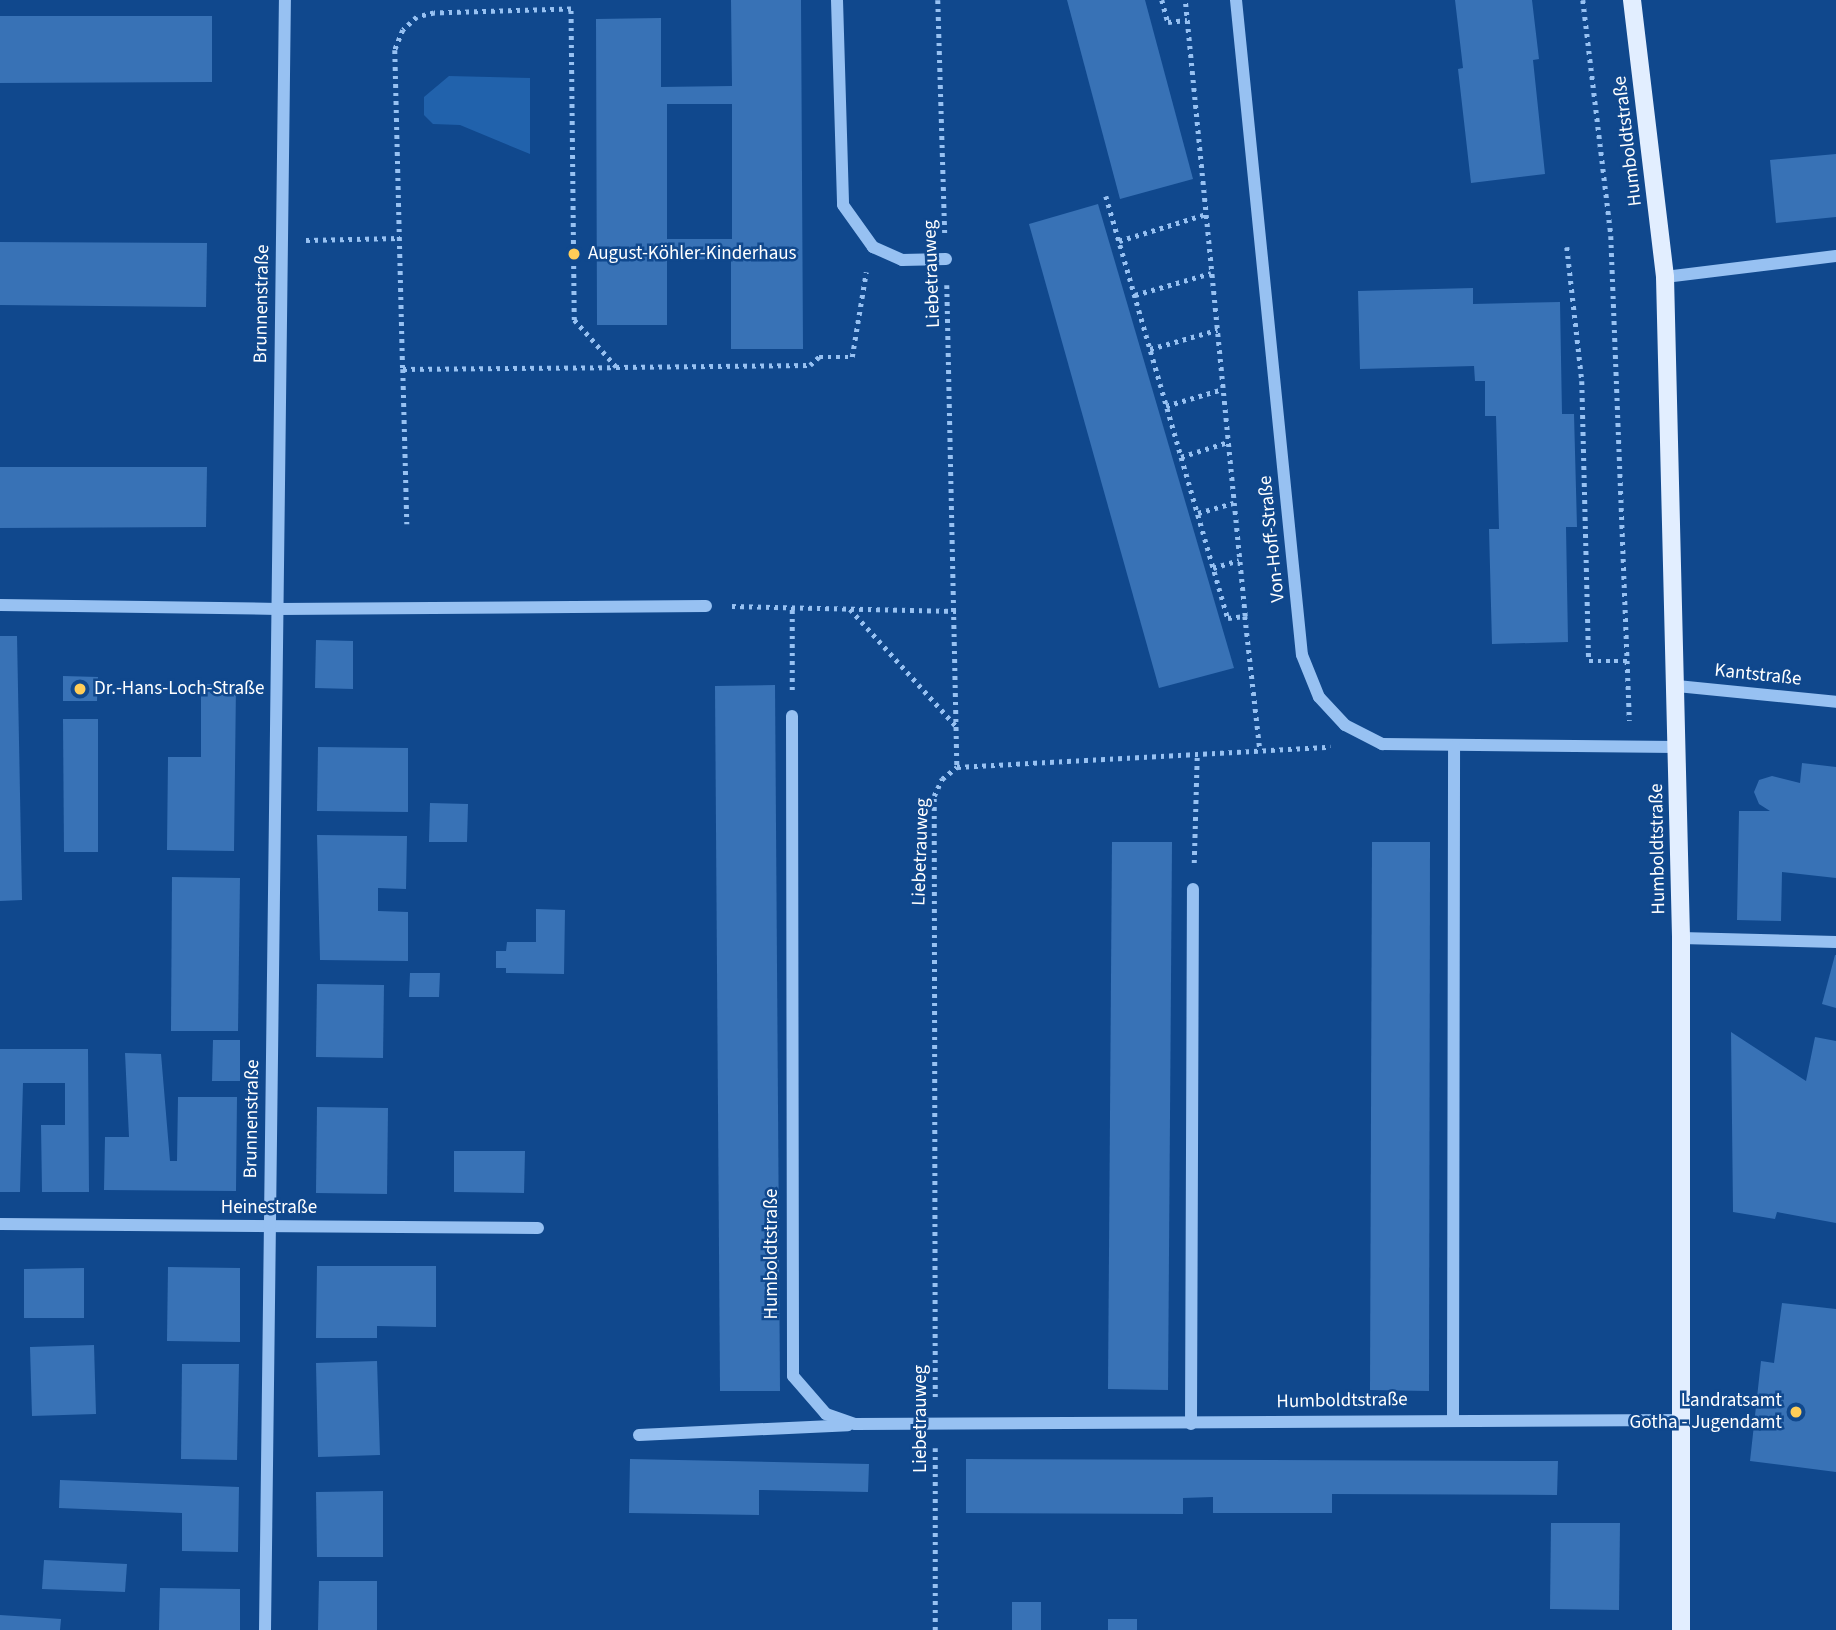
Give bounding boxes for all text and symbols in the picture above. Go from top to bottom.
street label: Humboldtstraße [1609,75,1647,207]
street label: Liebetrauweg [919,220,945,328]
place label: August-Köhler-Kinderhaus [588,243,797,265]
street label: Brunnenstraße [250,244,274,364]
marker: August-Köhler-Kinderhaus [566,246,582,262]
street label: Von-Hoff-Straße [1254,475,1290,603]
street label: Kantstraße [1713,659,1803,691]
place label: Dr.-Hans-Loch-Straße [94,678,264,700]
marker: Dr.-Hans-Loch-Straße [72,681,88,697]
street label: Humboldtstraße [1645,783,1671,915]
street label: Liebetrauweg [908,798,934,906]
street label: Brunnenstraße [240,1059,264,1179]
street label: Humboldtstraße [761,1189,783,1319]
street label: Heinestraße [221,1197,317,1219]
street label: Liebetrauweg [910,1365,932,1473]
street label: Humboldtstraße [1276,1388,1408,1414]
place label: Landratsamt Gotha - Jugendamt [1630,1390,1782,1434]
marker: Landratsamt Gotha - Jugendamt [1788,1404,1804,1420]

